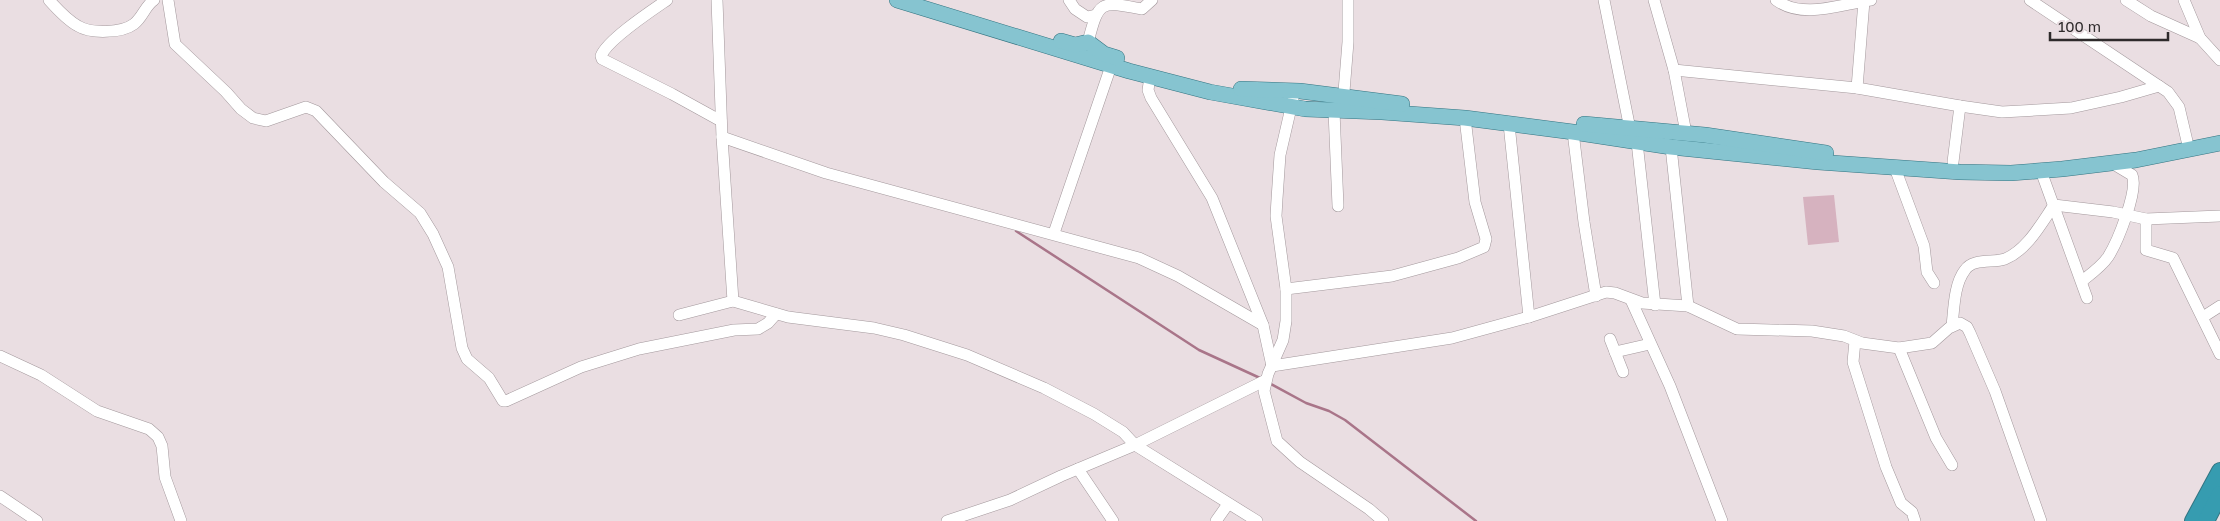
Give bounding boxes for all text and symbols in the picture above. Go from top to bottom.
scale bar [2050,10,2168,42]
text: 100 m [2058,17,2101,35]

